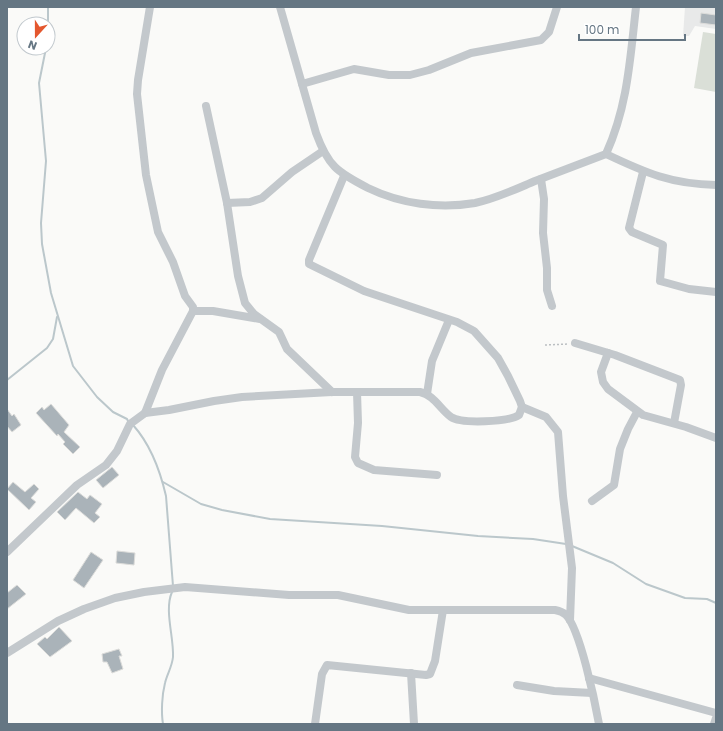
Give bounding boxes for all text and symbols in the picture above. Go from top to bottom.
north arrow [16,16,56,56]
scale bar [579,16,685,42]
text: 100 m [585,21,619,38]
text: N [26,36,39,54]

